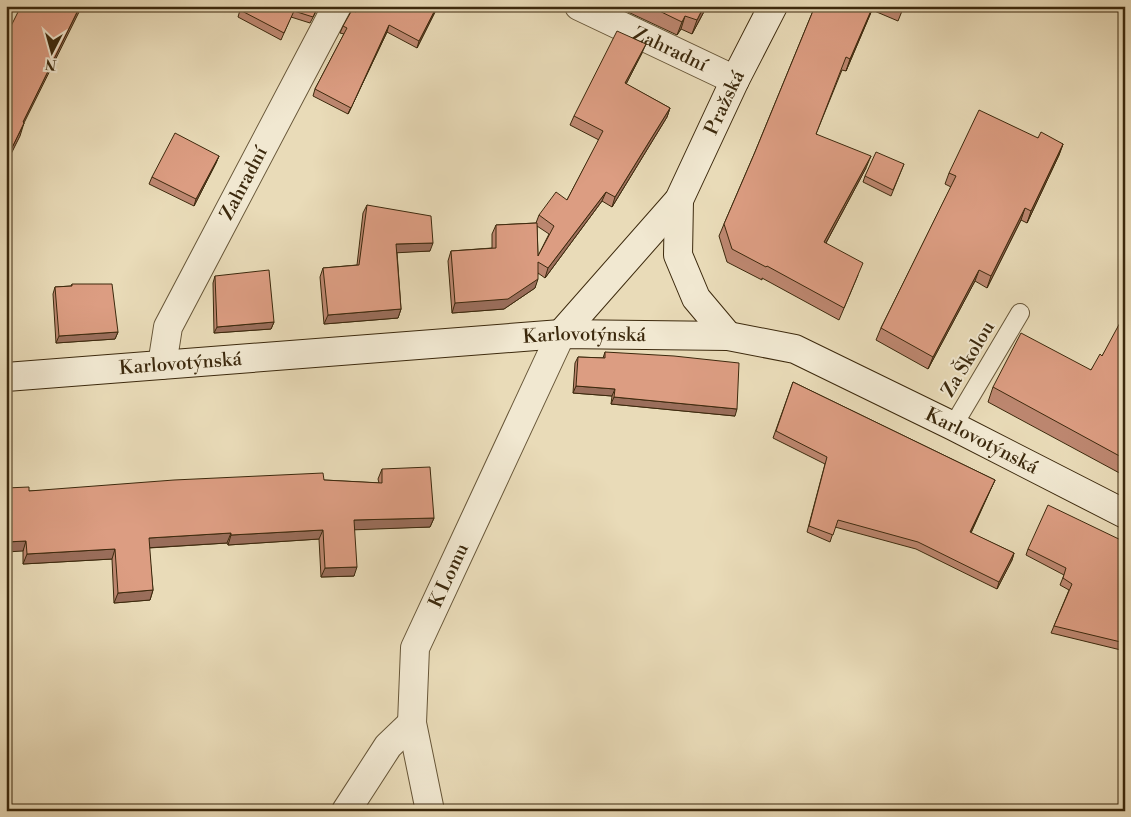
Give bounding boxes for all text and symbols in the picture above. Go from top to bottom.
street label: Zahradní [629,21,712,77]
north arrow [28,28,78,78]
text: N [44,54,57,73]
street label: Pražská [699,66,750,139]
street label: Zahradní [215,142,273,224]
street label: Za Školou [935,316,1000,401]
street label: Karlovotýnská [522,322,647,349]
street label: Karlovotýnská [118,347,243,380]
street label: Karlovotýnská [921,402,1043,480]
street label: K Lomu [423,539,474,611]

